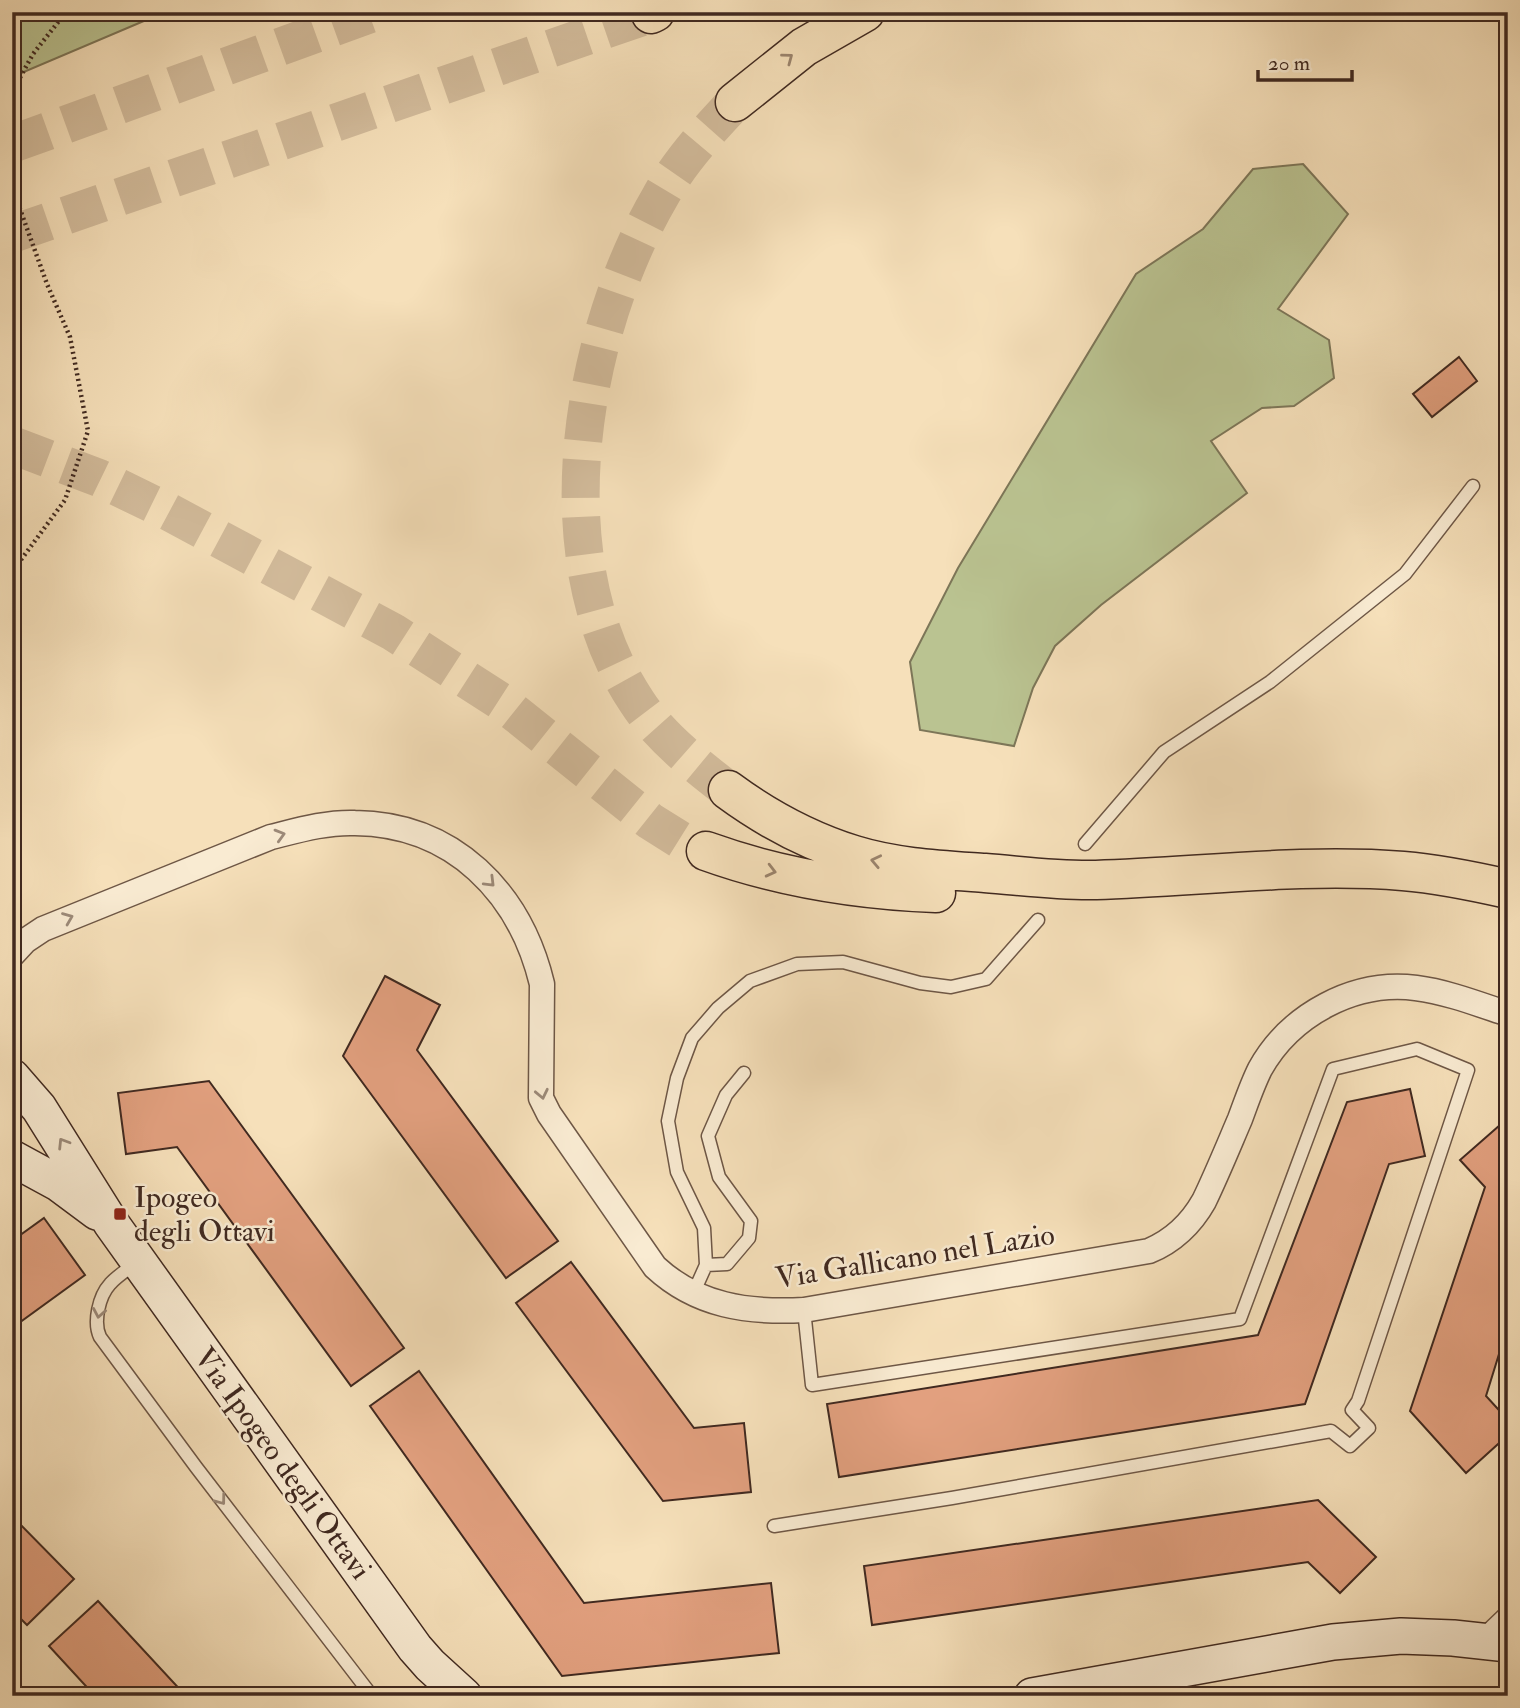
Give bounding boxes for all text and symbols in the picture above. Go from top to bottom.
scale bar [1258,38,1352,82]
text: 20 m [1268,50,1310,77]
one-way arrow [780,54,793,67]
one-way arrow [273,829,285,843]
one-way arrow [870,854,882,869]
one-way arrow [765,863,777,878]
one-way arrow [481,873,494,886]
one-way arrow [61,913,73,927]
one-way arrow [534,1088,549,1100]
one-way arrow [58,1138,71,1151]
place label: Ipogeo degli Ottavi [134,1179,275,1250]
marker: Ipogeo degli Ottavi [112,1206,128,1222]
street label: Via Gallicano nel Lazio [773,1216,1057,1297]
one-way arrow [93,1307,108,1319]
street label: Via Ipogeo degli Ottavi [186,1340,379,1587]
one-way arrow [212,1492,225,1504]

